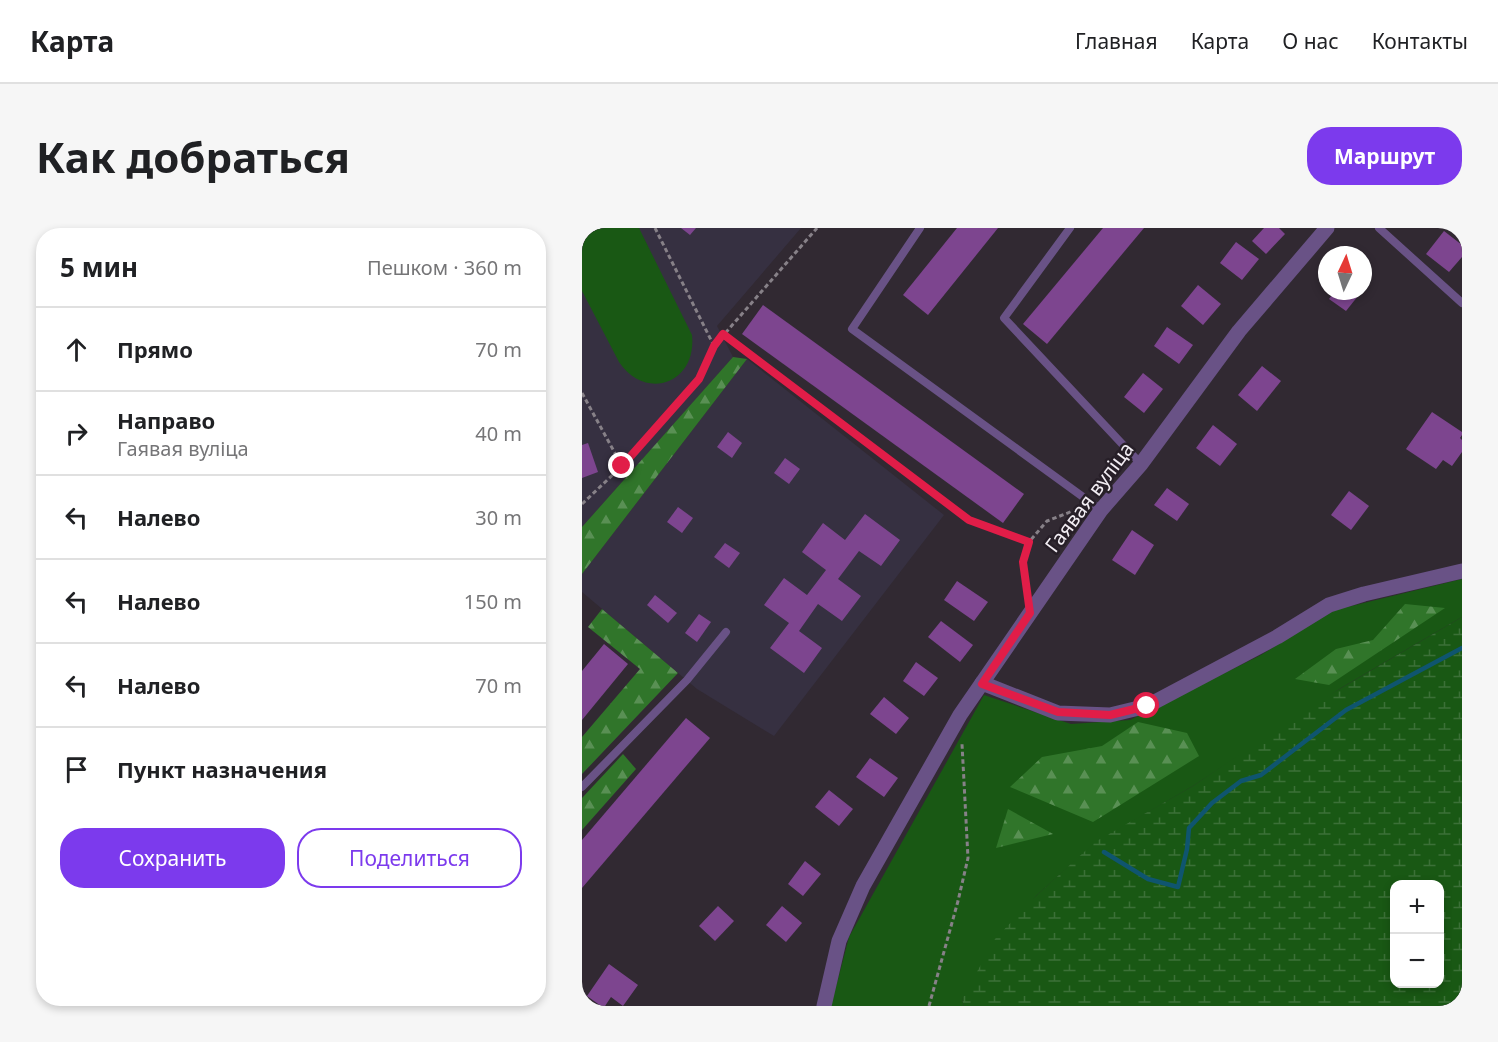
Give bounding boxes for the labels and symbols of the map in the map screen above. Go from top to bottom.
north arrow [1318,246,1372,300]
street label: Гаявая вуліца [1039,436,1139,558]
route end [608,452,634,478]
route start [1133,692,1159,718]

